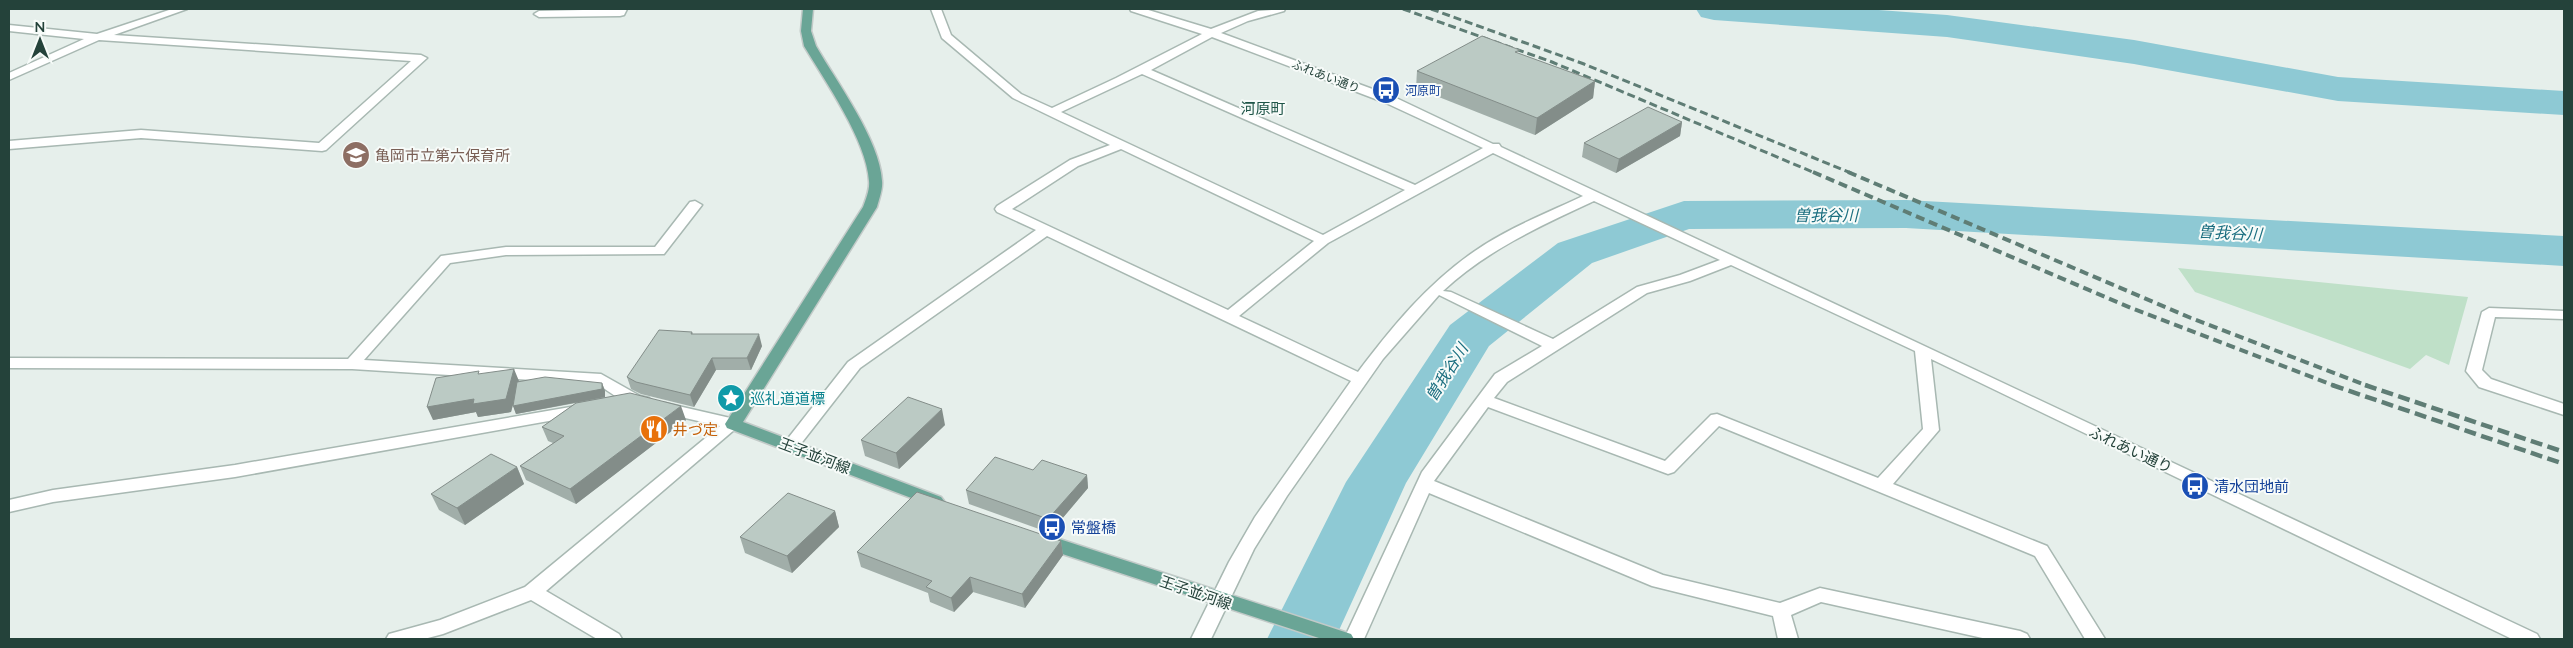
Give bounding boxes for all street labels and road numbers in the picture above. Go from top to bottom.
street label: ふれあい通り [1290,56,1362,96]
street label: ふれあい通り [2086,422,2176,476]
street label: 王子並河線 [777,433,853,477]
street label: 王子並河線 [1158,571,1234,613]

